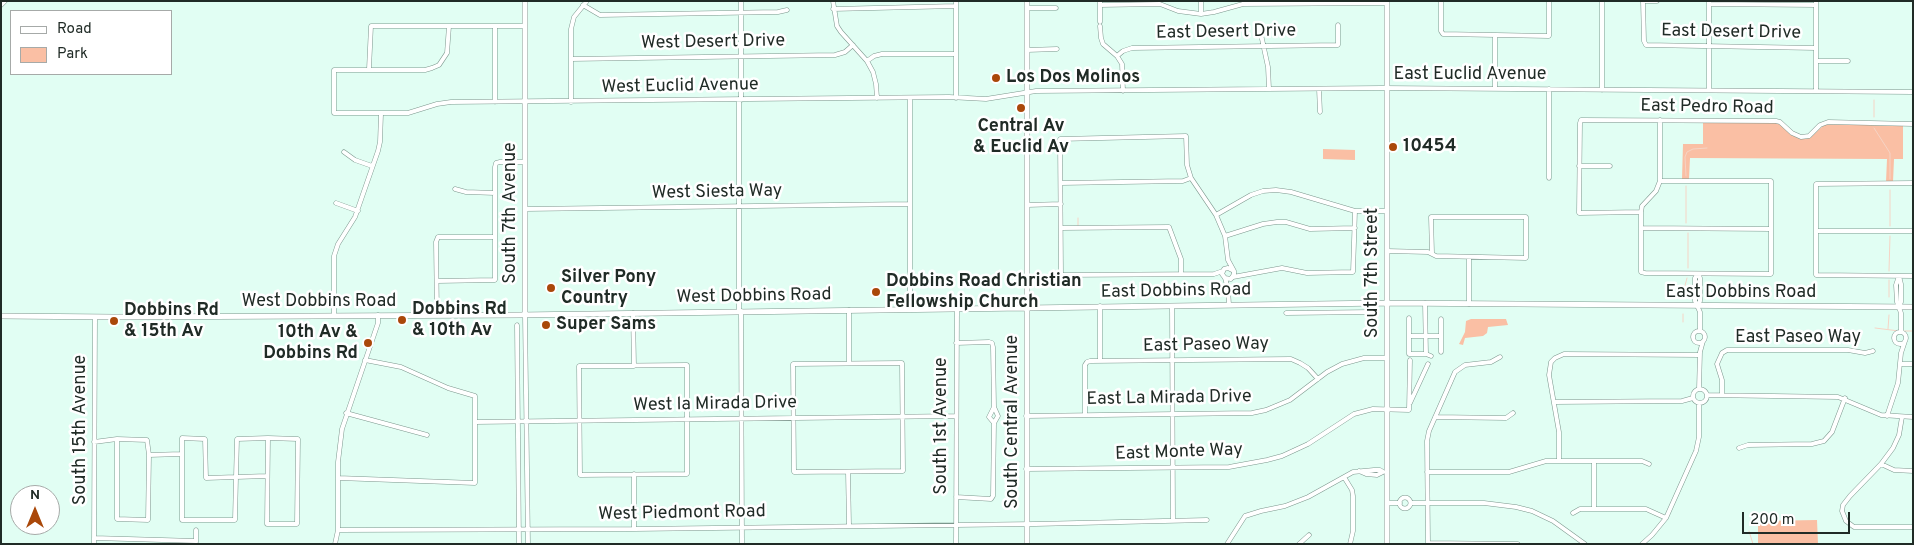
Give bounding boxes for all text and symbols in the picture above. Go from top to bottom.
legend [10,10,172,75]
text: Road [57,20,92,39]
street label: East Desert Drive [1156,21,1296,45]
street label: East Desert Drive [1661,21,1801,45]
street label: West Desert Drive [641,31,785,55]
text: Park [57,45,88,64]
street label: East Euclid Avenue [1393,64,1547,86]
place label: Los Dos Molinos [1006,67,1140,89]
marker: Los Dos Molinos [990,72,1002,84]
street label: West Euclid Avenue [601,75,759,99]
street label: East Pedro Road [1640,96,1774,120]
marker: Central Av & Euclid Av [1015,102,1027,114]
place label: Central Av & Euclid Av [973,116,1069,158]
place label: 10454 [1403,136,1457,158]
marker: 10454 [1387,141,1399,153]
street label: South 7th Avenue [500,142,522,284]
street label: West Siesta Way [652,181,782,205]
street label: South 7th Street [1362,208,1384,338]
place label: Silver Pony Country [561,267,656,310]
place label: Dobbins Road Christian Fellowship Church [886,271,1082,314]
street label: East Dobbins Road [1100,280,1252,304]
marker: Silver Pony Country [545,282,557,294]
street label: East Dobbins Road [1666,282,1816,304]
street label: West Dobbins Road [676,285,832,309]
marker: Dobbins Road Christian Fellowship Church [870,286,882,298]
street label: West Dobbins Road [242,291,396,313]
place label: Dobbins Rd & 10th Av [412,299,507,342]
place label: Dobbins Rd & 15th Av [124,300,219,342]
marker: Dobbins Rd & 10th Av [396,314,408,326]
place label: Super Sams [556,314,656,336]
marker: Dobbins Rd & 15th Av [108,315,120,327]
marker: Super Sams [540,319,552,331]
place label: 10th Av & Dobbins Rd [263,322,358,364]
street label: East Paseo Way [1735,327,1861,349]
street label: East Paseo Way [1143,334,1269,358]
street label: South Central Avenue [1002,335,1024,509]
marker: 10th Av & Dobbins Rd [362,337,374,349]
street label: South 15th Avenue [70,355,92,505]
street label: South 1st Avenue [931,357,953,495]
street label: East La Mirada Drive [1086,387,1252,411]
street label: West la Mirada Drive [633,393,797,417]
street label: East Monte Way [1115,440,1243,466]
north arrow [10,485,60,535]
text: N [30,487,40,504]
street label: West Piedmont Road [598,502,766,526]
scale bar [1744,502,1852,534]
text: 200 m [1750,511,1795,530]

